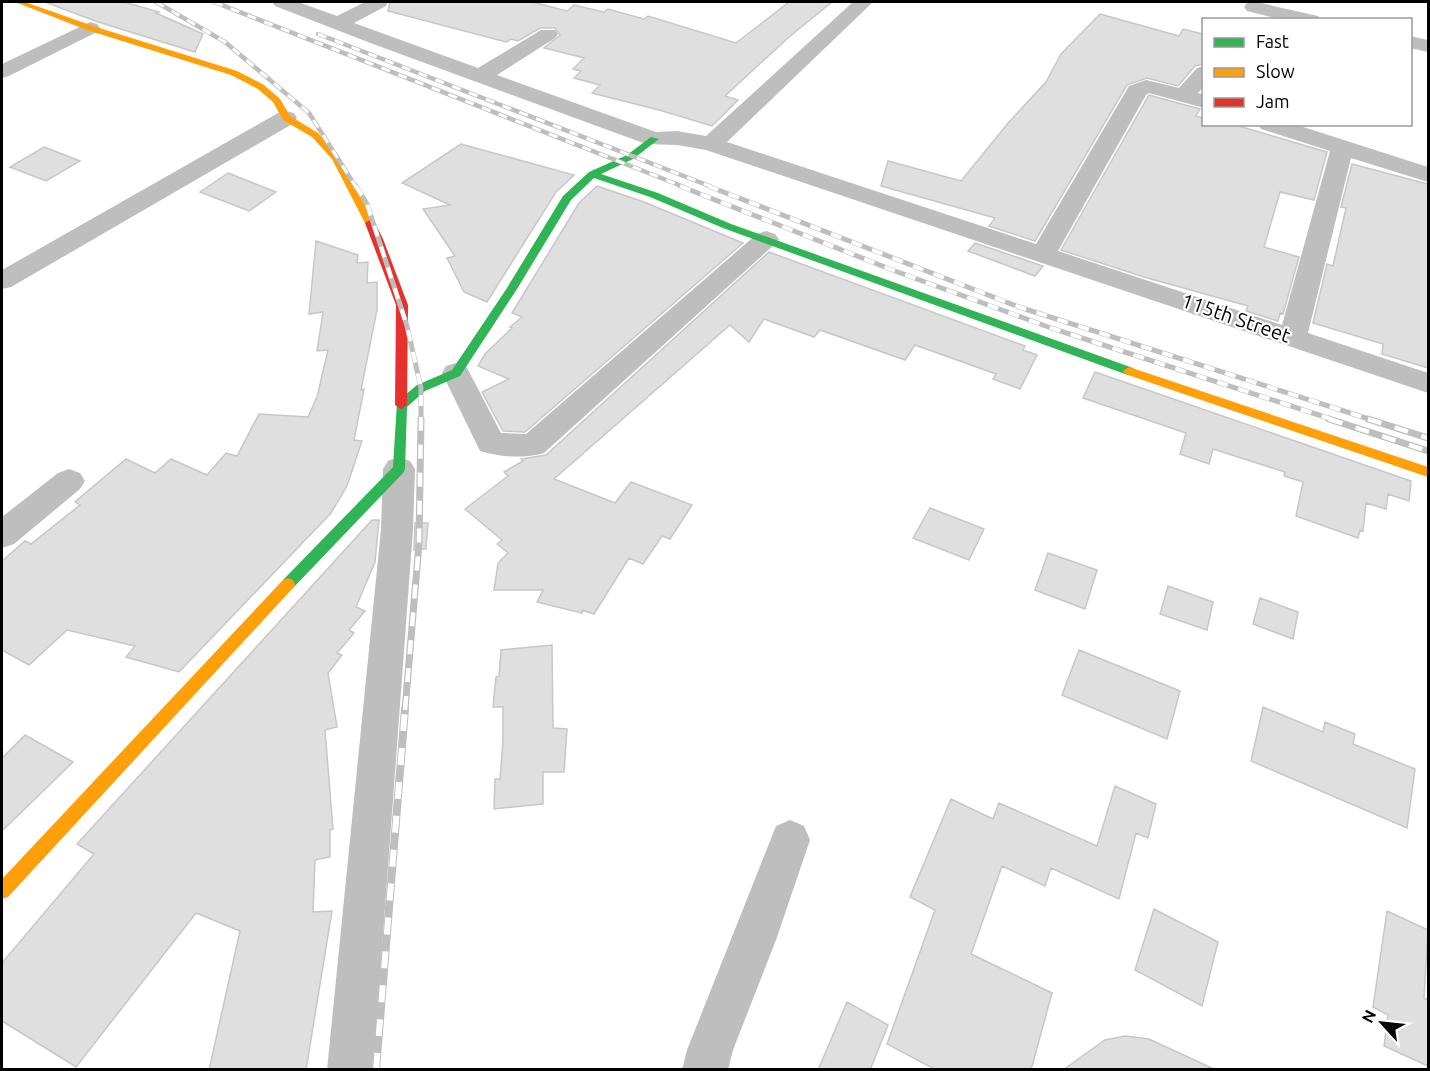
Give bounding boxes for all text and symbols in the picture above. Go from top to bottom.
legend [1202,18,1412,126]
text: Fast [1256,31,1289,51]
text: Slow [1256,61,1295,81]
text: Jam [1256,91,1290,111]
street label: 115th Street [1179,288,1294,347]
north arrow [1352,993,1412,1053]
text: N [1358,1007,1379,1026]

